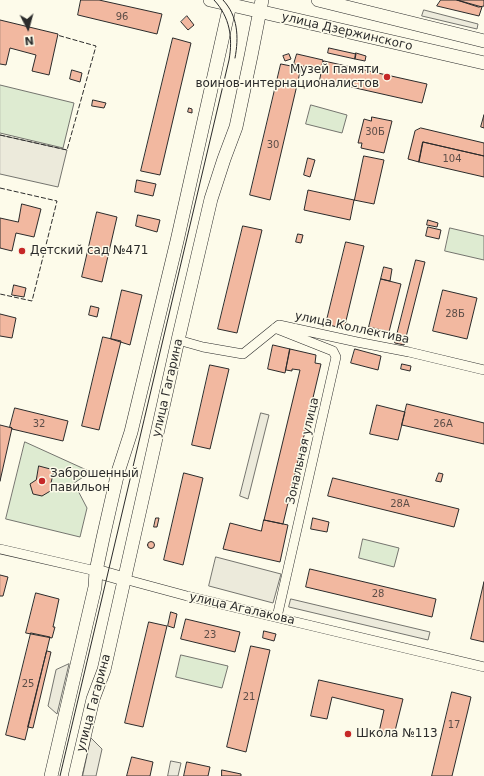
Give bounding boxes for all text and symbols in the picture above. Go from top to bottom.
north arrow [8,8,48,48]
street label: улица Дзержинского [280,10,414,54]
house number: 96 [116,11,128,23]
text: N [24,33,35,47]
place label: Музей памяти воинов-интернационалистов [195,63,379,91]
marker: Музей памяти воинов-интернационалистов [382,72,392,82]
house number: 30Б [365,126,385,138]
house number: 30 [267,139,279,151]
house number: 104 [442,153,462,165]
place label: Детский сад №471 [30,244,148,258]
marker: Детский сад №471 [17,246,27,256]
house number: 28Б [445,308,465,320]
street label: улица Коллектива [293,309,411,347]
street label: улица Гагарина [150,337,186,439]
street label: Зональная улица [284,396,322,506]
house number: 32 [33,418,45,430]
house number: 26А [433,418,453,430]
place label: Заброшенный павильон [50,467,139,495]
marker: Заброшенный павильон [37,476,47,486]
house number: 28А [390,498,410,510]
house number: 28 [372,588,384,600]
street label: улица Агалакова [188,590,296,628]
house number: 23 [204,629,216,641]
street label: улица Гагарина [74,652,114,754]
house number: 25 [22,678,34,690]
house number: 21 [243,691,255,703]
house number: 17 [448,719,460,731]
place label: Школа №113 [356,727,438,741]
marker: Школа №113 [343,729,353,739]

